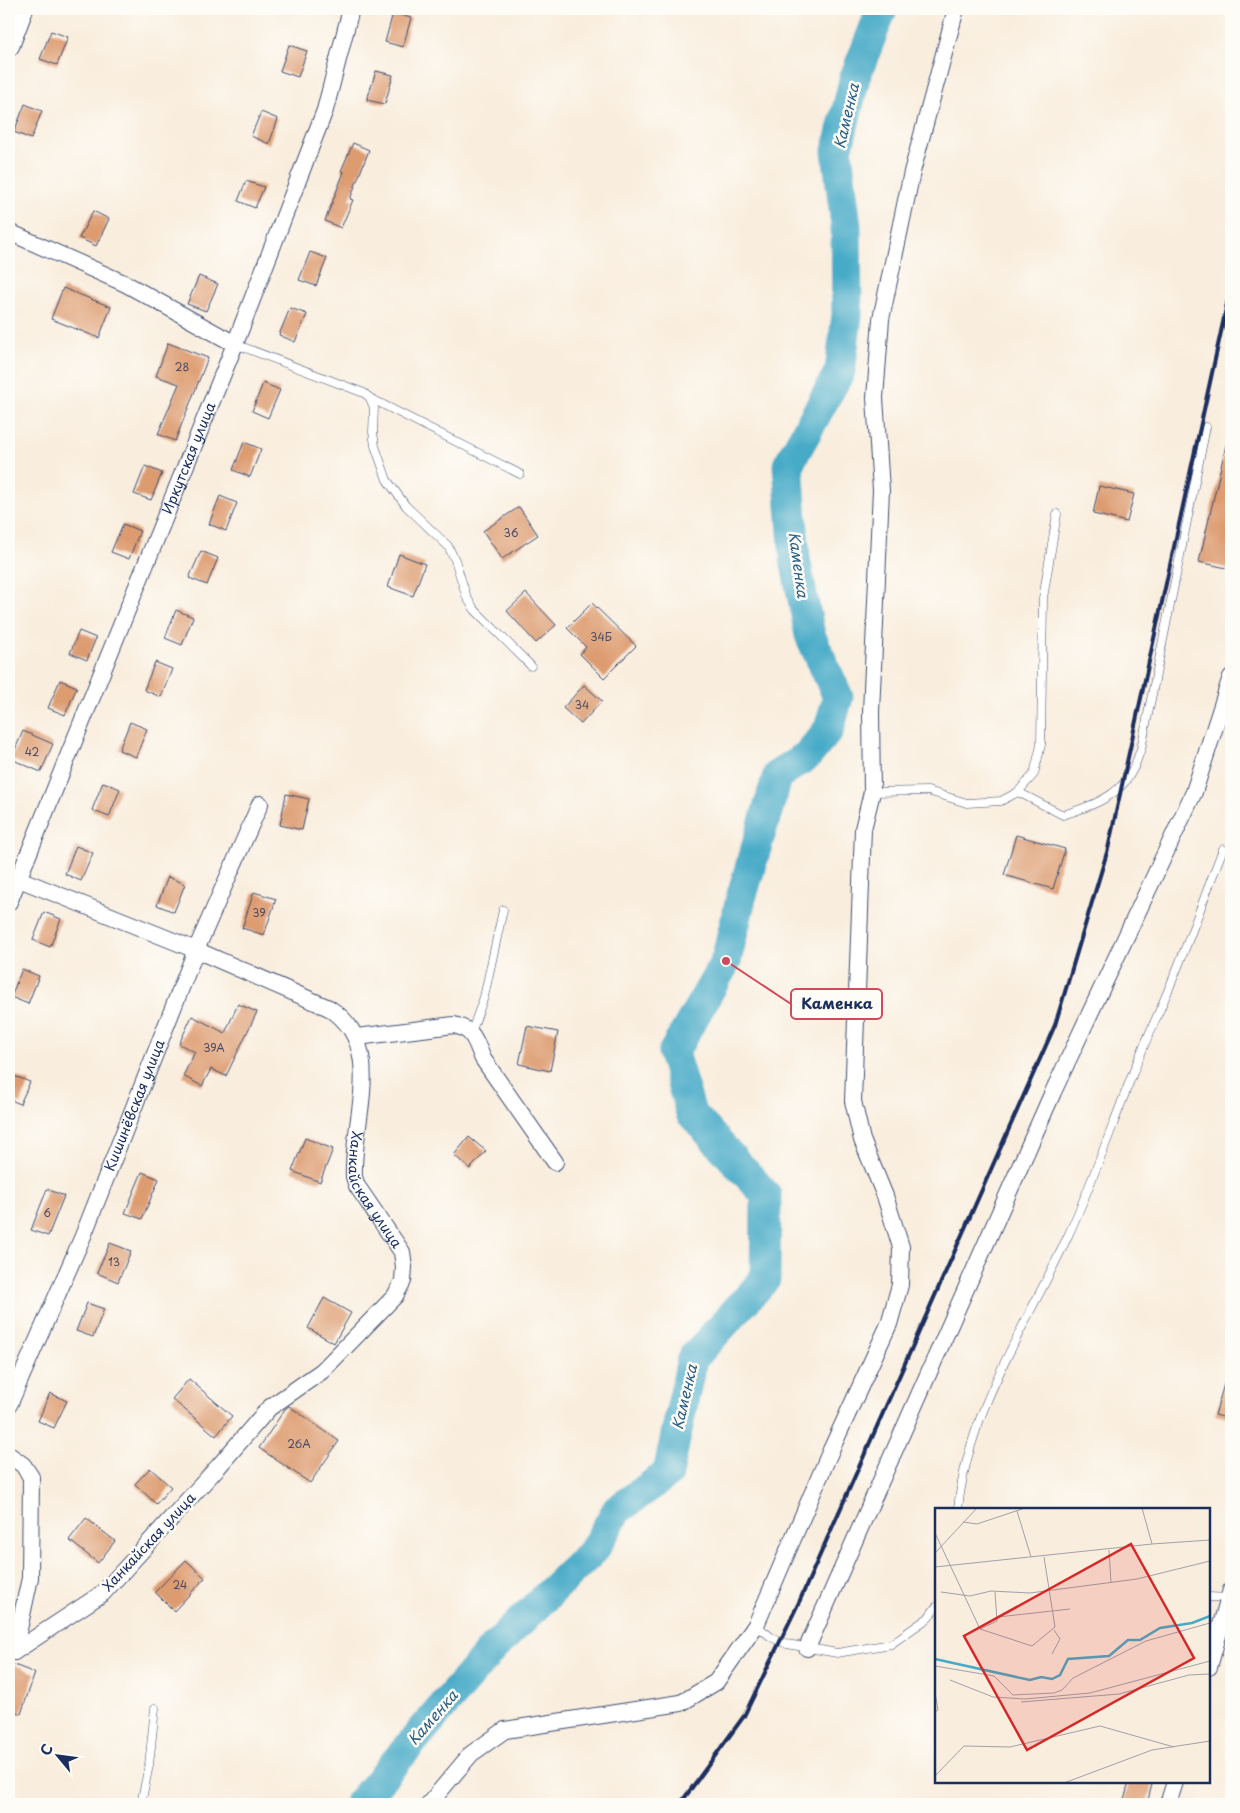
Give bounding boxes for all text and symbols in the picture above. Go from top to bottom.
water label: Каменка [827,80,864,151]
house number: 28 [175,358,189,375]
street label: Иркутская улица [156,399,220,517]
house number: 36 [504,524,519,541]
water label: Каменка [783,530,816,600]
house number: 34Б [590,628,612,645]
house number: 34 [575,696,589,713]
house number: 42 [25,743,40,760]
house number: 39 [252,904,266,921]
callout: Каменка [791,989,882,1019]
text: Каменка [801,991,873,1014]
street label: Кишинёвская улица [99,1036,170,1174]
house number: 39А [203,1039,225,1056]
street label: Ханкайская улица [344,1130,407,1252]
house number: 6 [43,1204,51,1221]
house number: 13 [108,1253,120,1270]
water label: Каменка [665,1361,702,1432]
house number: 26А [287,1435,311,1452]
street label: Ханкайская улица [97,1487,200,1596]
inset map [935,1508,1210,1783]
house number: 24 [173,1576,187,1593]
water label: Каменка [401,1684,463,1750]
north arrow [32,1730,82,1780]
text: С [34,1740,58,1759]

